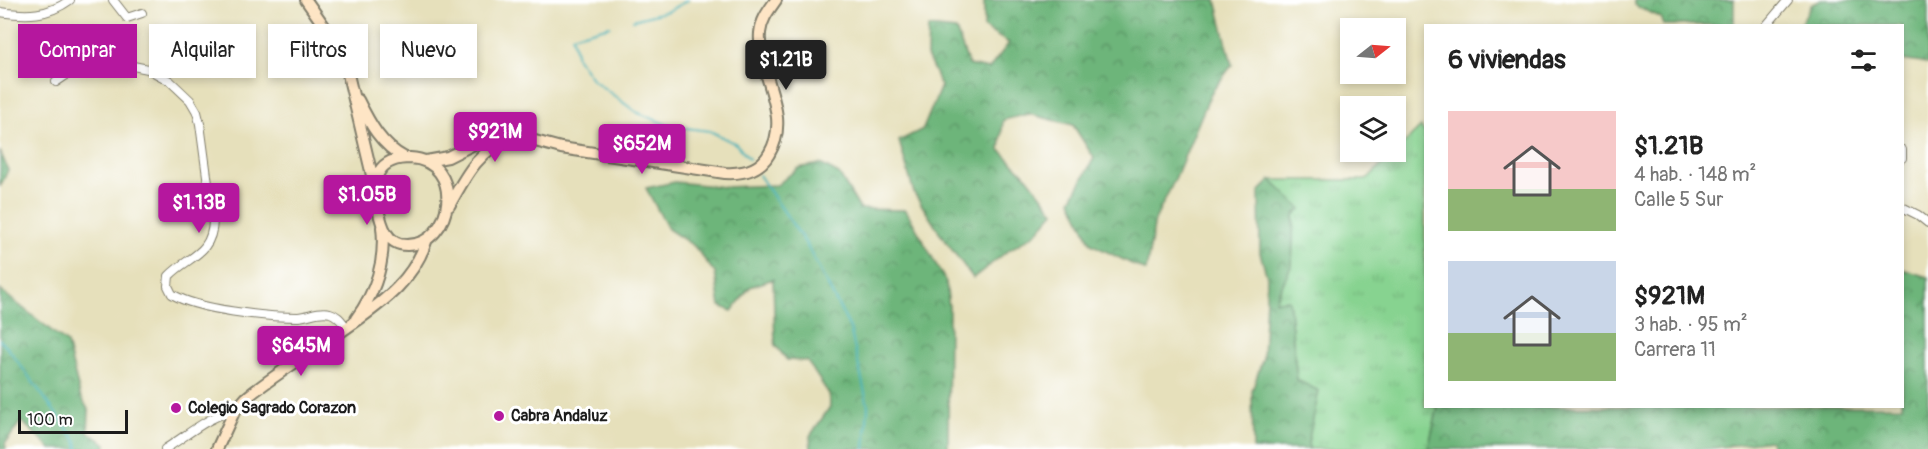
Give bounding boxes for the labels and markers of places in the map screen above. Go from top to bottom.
pin: $1.21B [737,40,835,91]
pin: $921M [453,112,537,163]
pin: $652M [600,124,684,175]
pin: $1.05B [318,175,416,226]
pin: $1.13B [150,183,248,234]
pin: $645M [259,326,343,377]
place label: Colegio Sagrado Corazon [188,398,356,418]
marker: Colegio Sagrado Corazon [169,401,183,415]
place label: Cabra Andaluz [511,406,608,426]
marker: Cabra Andaluz [492,409,506,423]

